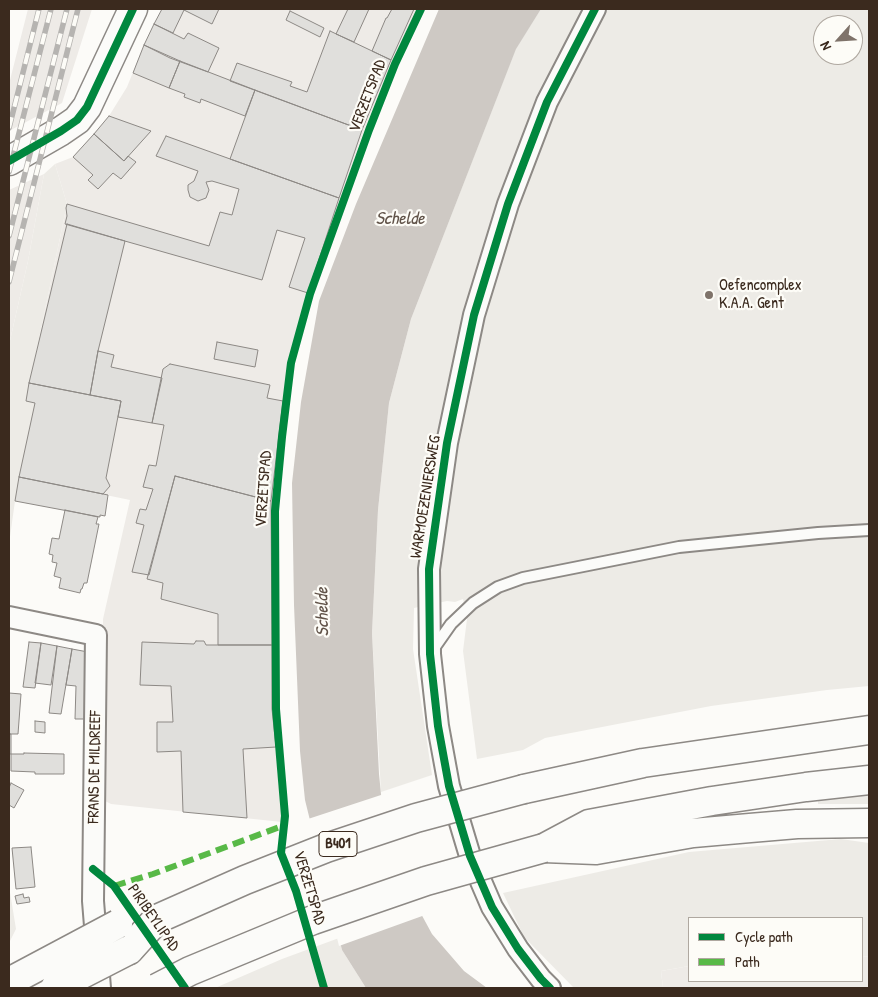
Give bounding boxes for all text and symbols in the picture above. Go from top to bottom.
north arrow [813,15,863,65]
text: N [815,39,835,54]
street label: VERZETSPAD [345,57,391,135]
water label: Schelde [376,208,424,230]
place label: Oefencomplex K.A.A. Gent [719,276,802,314]
marker: Oefencomplex K.A.A. Gent [703,289,715,301]
street label: WARMOEZENIERSWEG [407,434,445,560]
street label: VERZETSPAD [252,450,276,528]
water label: Schelde [312,587,334,637]
street label: FRANS DE MILDREEF [84,710,106,824]
road number: B401 [319,832,357,856]
street label: VERZETSPAD [289,849,329,927]
street label: PIRIBEYLIPAD [123,881,183,955]
legend [688,917,863,982]
text: Cycle path [735,926,793,947]
text: Path [735,951,760,972]

